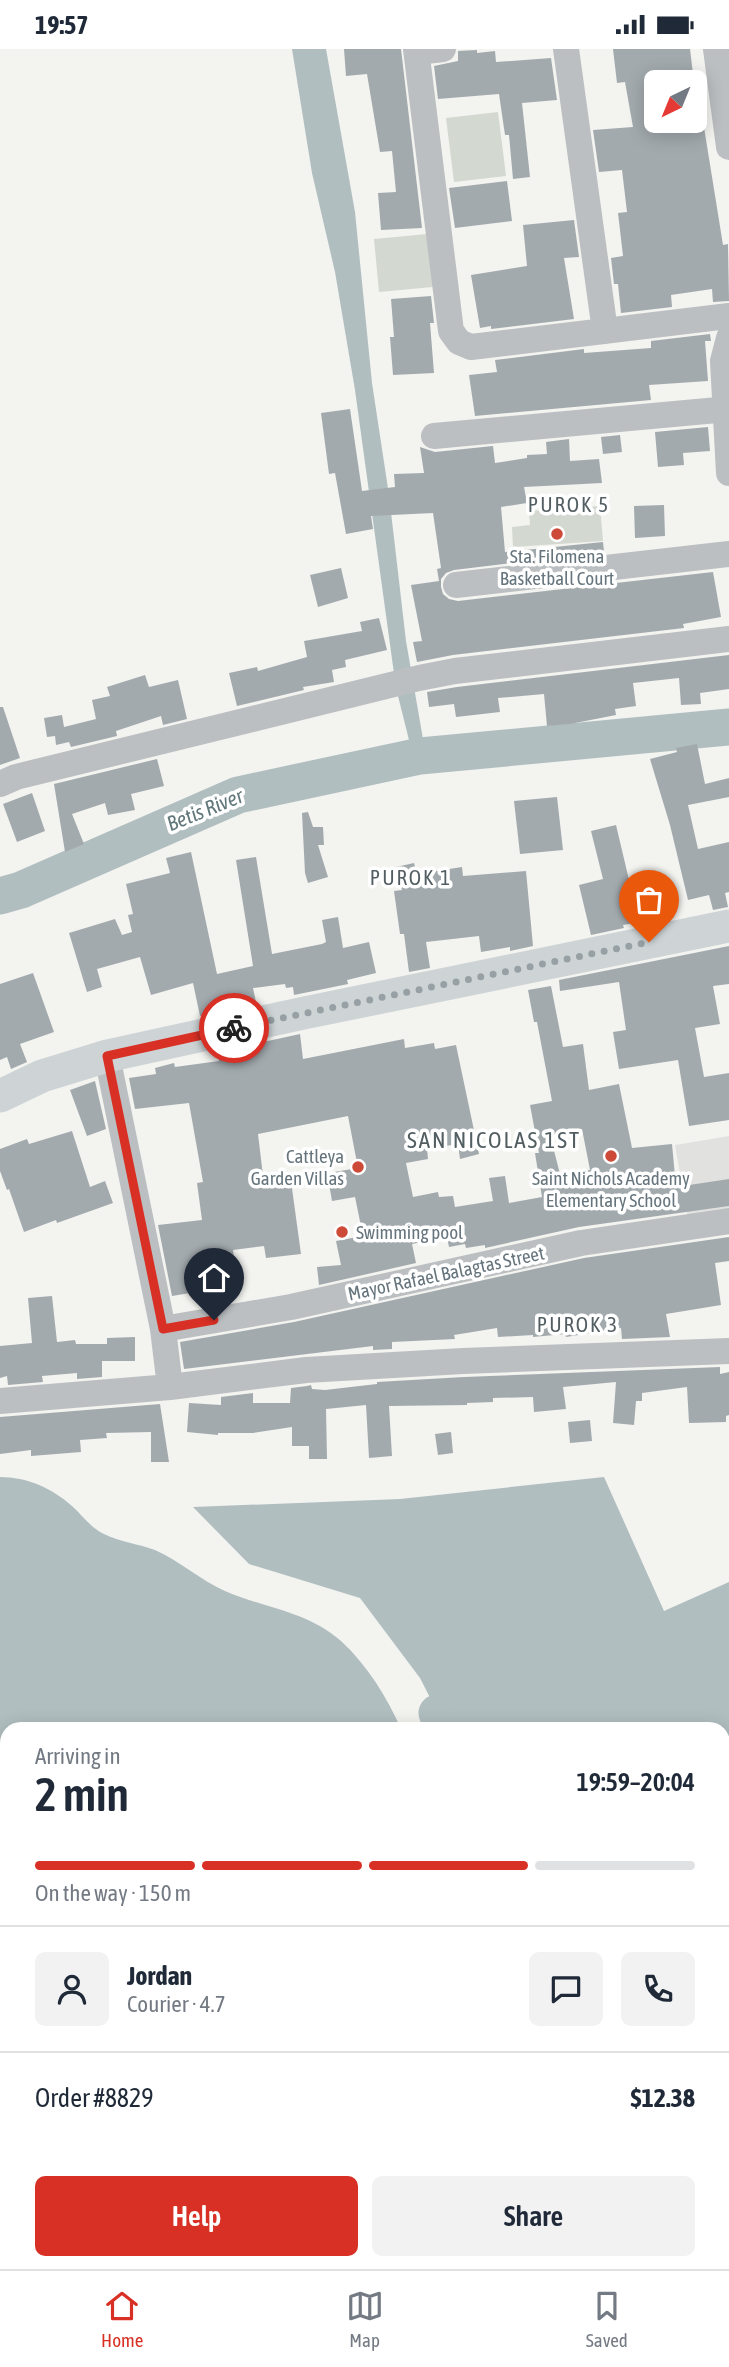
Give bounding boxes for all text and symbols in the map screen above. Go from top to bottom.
text: 19:57 [35,10,89,40]
north arrow [644,70,707,133]
map controls [644,70,707,133]
district label: PUROK 5 [528,492,610,516]
marker: Sta. Filomena Basketball Court [549,526,565,542]
place label: Sta. Filomena Basketball Court [500,545,614,589]
water label: Betis River [163,783,247,835]
district label: PUROK 1 [370,865,452,889]
pin [619,870,679,942]
icon: bag [630,881,668,919]
courier [199,993,269,1063]
icon: bike [215,1009,253,1047]
district label: SAN NICOLAS 1ST [407,1127,581,1153]
place label: Cattleya Garden Villas [251,1145,344,1189]
marker: Saint Nichols Academy Elementary School [603,1148,619,1164]
marker: Cattleya Garden Villas [350,1159,366,1175]
place label: Saint Nichols Academy Elementary School [532,1167,690,1211]
place label: Swimming pool [356,1221,463,1243]
marker: Swimming pool [334,1224,350,1240]
street label: Mayor Rafael Balagtas Street [346,1241,546,1305]
pin [184,1248,244,1320]
icon: home [195,1259,233,1297]
district label: PUROK 3 [537,1312,619,1336]
text: Arriving in [35,1743,121,1769]
text: 19:59–20:04 [577,1767,695,1797]
text: 2 min [35,1768,129,1821]
text: On the way · 150 m [35,1880,191,1906]
button: person [35,1952,109,2026]
button: chat [529,1952,603,2026]
button: phone [621,1952,695,2026]
text: Jordan [127,1961,192,1991]
text: Courier · 4.7 [127,1991,226,2017]
text: Order #8829 [35,2083,154,2113]
text: $12.38 [631,2083,695,2113]
button: Help [35,2176,358,2256]
button: Share [372,2176,695,2256]
tab: Home [101,2287,143,2351]
tab: Map [346,2287,384,2351]
tab: Saved [586,2287,628,2351]

